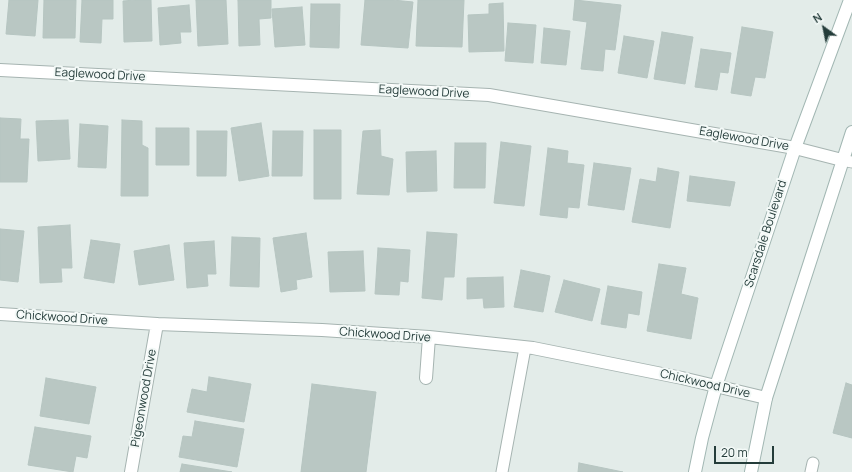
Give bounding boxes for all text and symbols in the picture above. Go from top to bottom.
north arrow [804,8,844,48]
text: N [810,9,825,26]
street label: Eaglewood Drive [54,65,146,85]
street label: Eaglewood Drive [378,82,470,102]
street label: Eaglewood Drive [698,124,790,154]
street label: Scarsdale Boulevard [742,179,790,289]
street label: Chickwood Drive [16,308,108,328]
street label: Chickwood Drive [339,325,431,345]
street label: Pigeonwood Drive [128,348,160,448]
street label: Chickwood Drive [659,367,751,401]
scale bar [716,438,776,464]
text: 20 m [721,444,748,461]

